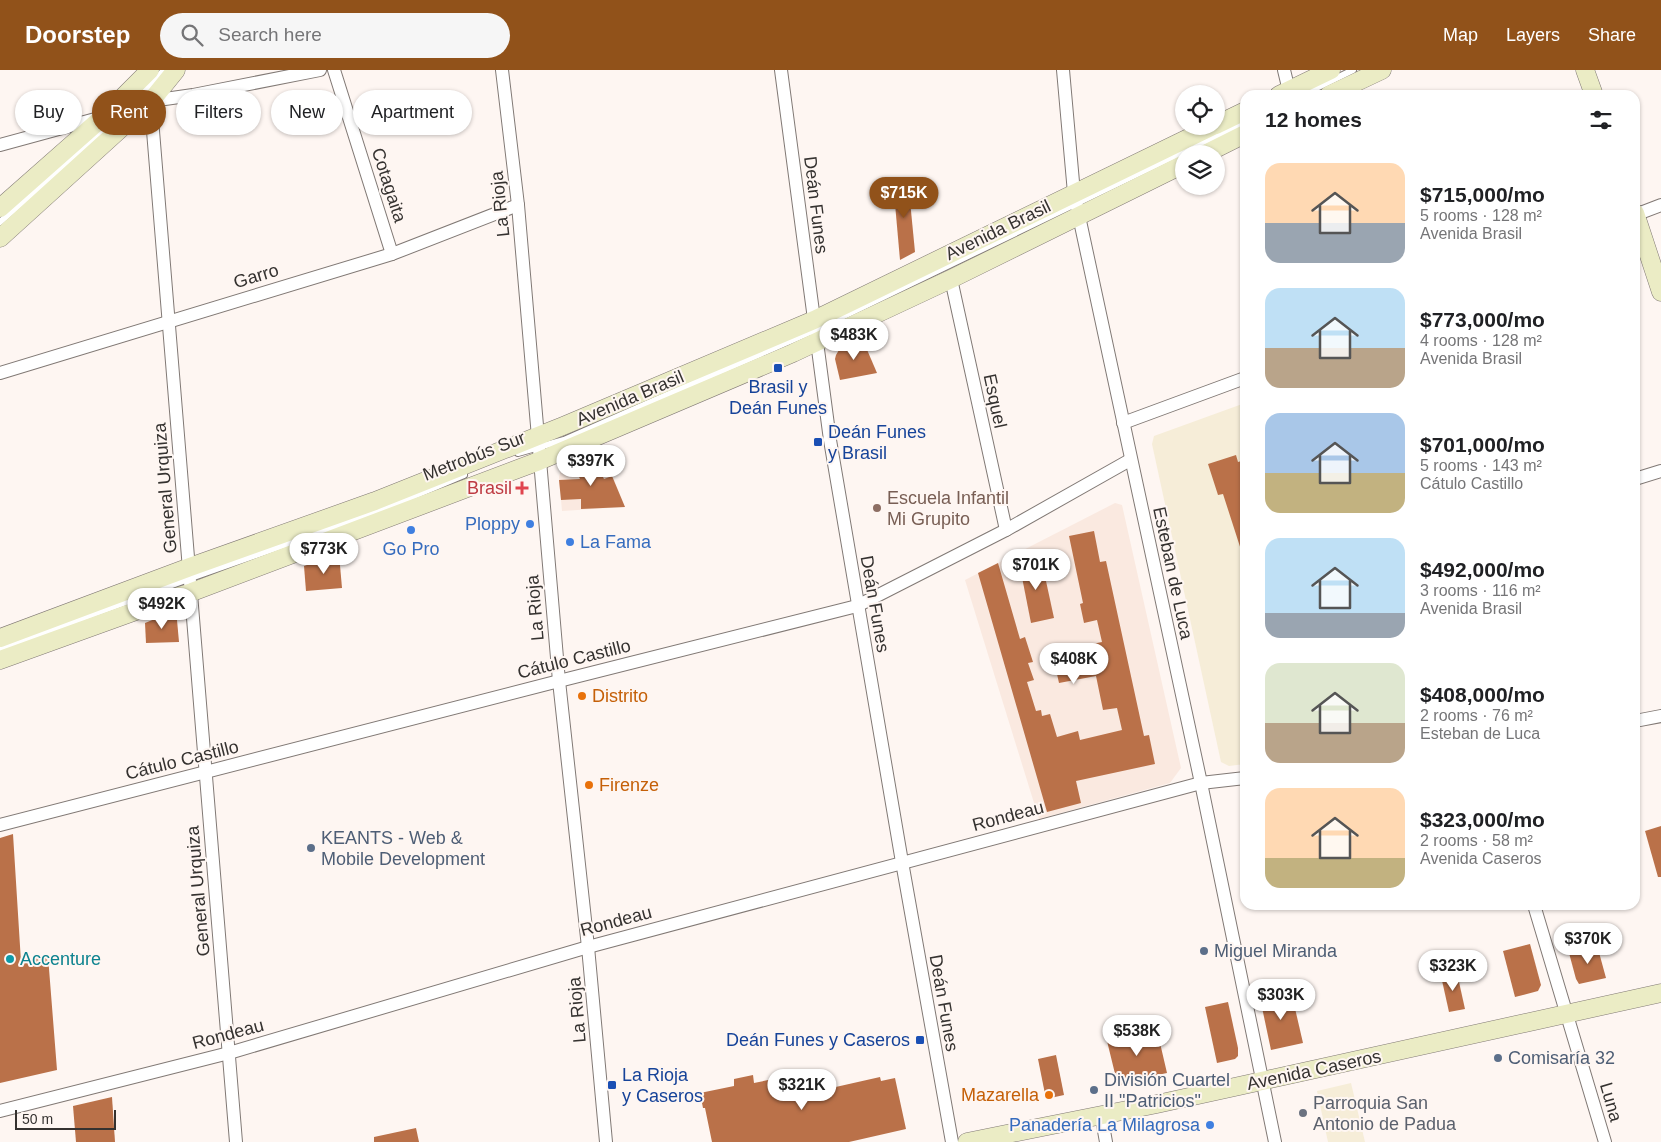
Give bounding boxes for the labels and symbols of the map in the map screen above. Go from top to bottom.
street label: Cotagaita [368,145,411,226]
street label: Deán Funes [800,155,832,255]
street label: La Rioja [487,169,513,238]
pin: $715K [869,176,939,219]
street label: Avenida Brasil [942,196,1054,264]
street label: Garro [231,260,281,292]
pin: $483K [819,318,889,361]
marker: Brasil y Deán Funes [772,362,784,374]
street label: Avenida Brasil [573,366,687,430]
street label: Esquel [979,372,1011,430]
place label: Brasil y Deán Funes [729,377,827,418]
street label: General Urquiza [149,421,181,554]
place label: Deán Funes y Brasil [828,422,926,463]
street label: Metrobús Sur [420,427,528,485]
marker: Deán Funes y Brasil [812,436,824,448]
pin: $397K [556,444,626,487]
place label: Brasil [467,478,512,498]
marker: Brasil [516,482,528,494]
place label: Escuela Infantil Mi Grupito [887,488,1009,529]
marker: Escuela Infantil Mi Grupito [871,502,883,514]
street label: Esteban de Luca [1149,505,1197,642]
place label: Ploppy [465,514,520,534]
marker: Ploppy [524,518,536,530]
marker: Go Pro [405,524,417,536]
pin: $773K [289,532,359,575]
place label: La Fama [580,532,652,552]
marker: La Fama [564,536,576,548]
place label: Go Pro [382,539,440,559]
pin: $701K [1001,548,1071,591]
street label: Deán Funes [857,554,893,654]
street label: La Rioja [522,573,548,642]
pin: $492K [127,588,197,630]
street label: Cátulo Castillo [515,635,633,683]
pin: $408K [1039,642,1109,685]
place label: Distrito [592,686,648,706]
marker: Distrito [576,690,588,702]
street label: Cátulo Castillo [123,736,241,784]
place label: Firenze [599,775,659,795]
marker: Firenze [583,779,595,791]
street label: Rondeau [970,797,1046,835]
street label: General Urquiza [182,824,214,957]
place label: KEANTS - Web & Mobile Development [321,828,485,869]
marker: KEANTS - Web & Mobile Development [305,842,317,854]
street label: Rondeau [578,902,654,940]
pin: $370K [1553,922,1623,965]
place label: Miguel Miranda [1214,941,1338,961]
marker: Miguel Miranda [1198,945,1210,957]
place label: Accenture [20,949,101,969]
pin: $323K [1418,950,1488,992]
marker: Accenture [4,953,16,965]
street label: Deán Funes [926,953,962,1053]
street label: La Rioja [564,975,590,1044]
pin: $303K [1246,978,1316,1021]
pin: $538K [1102,1014,1172,1057]
street label: Rondeau [190,1015,266,1053]
place label: Deán Funes y Caseros [726,1030,910,1050]
marker: Deán Funes y Caseros [914,1034,926,1046]
street label: Avenida Caseros [1245,1046,1383,1094]
place label: Comisaría 32 [1508,1048,1615,1068]
marker: Comisaría 32 [1492,1052,1504,1064]
place label: La Rioja y Caseros [622,1065,703,1106]
pin: $321K [767,1068,837,1111]
place label: División Cuartel II "Patricios" [1104,1070,1230,1111]
marker: La Rioja y Caseros [606,1079,618,1091]
street label: Luna [1596,1080,1626,1125]
marker: División Cuartel II "Patricios" [1088,1084,1100,1096]
place label: Mazarella [961,1085,1040,1105]
marker: Mazarella [1043,1089,1055,1101]
place label: Parroquia San Antonio de Padua [1313,1093,1457,1134]
scale bar [15,1107,116,1130]
marker: Parroquia San Antonio de Padua [1297,1107,1309,1119]
place label: Panadería La Milagrosa [1009,1115,1201,1135]
marker: Panadería La Milagrosa [1204,1119,1216,1131]

